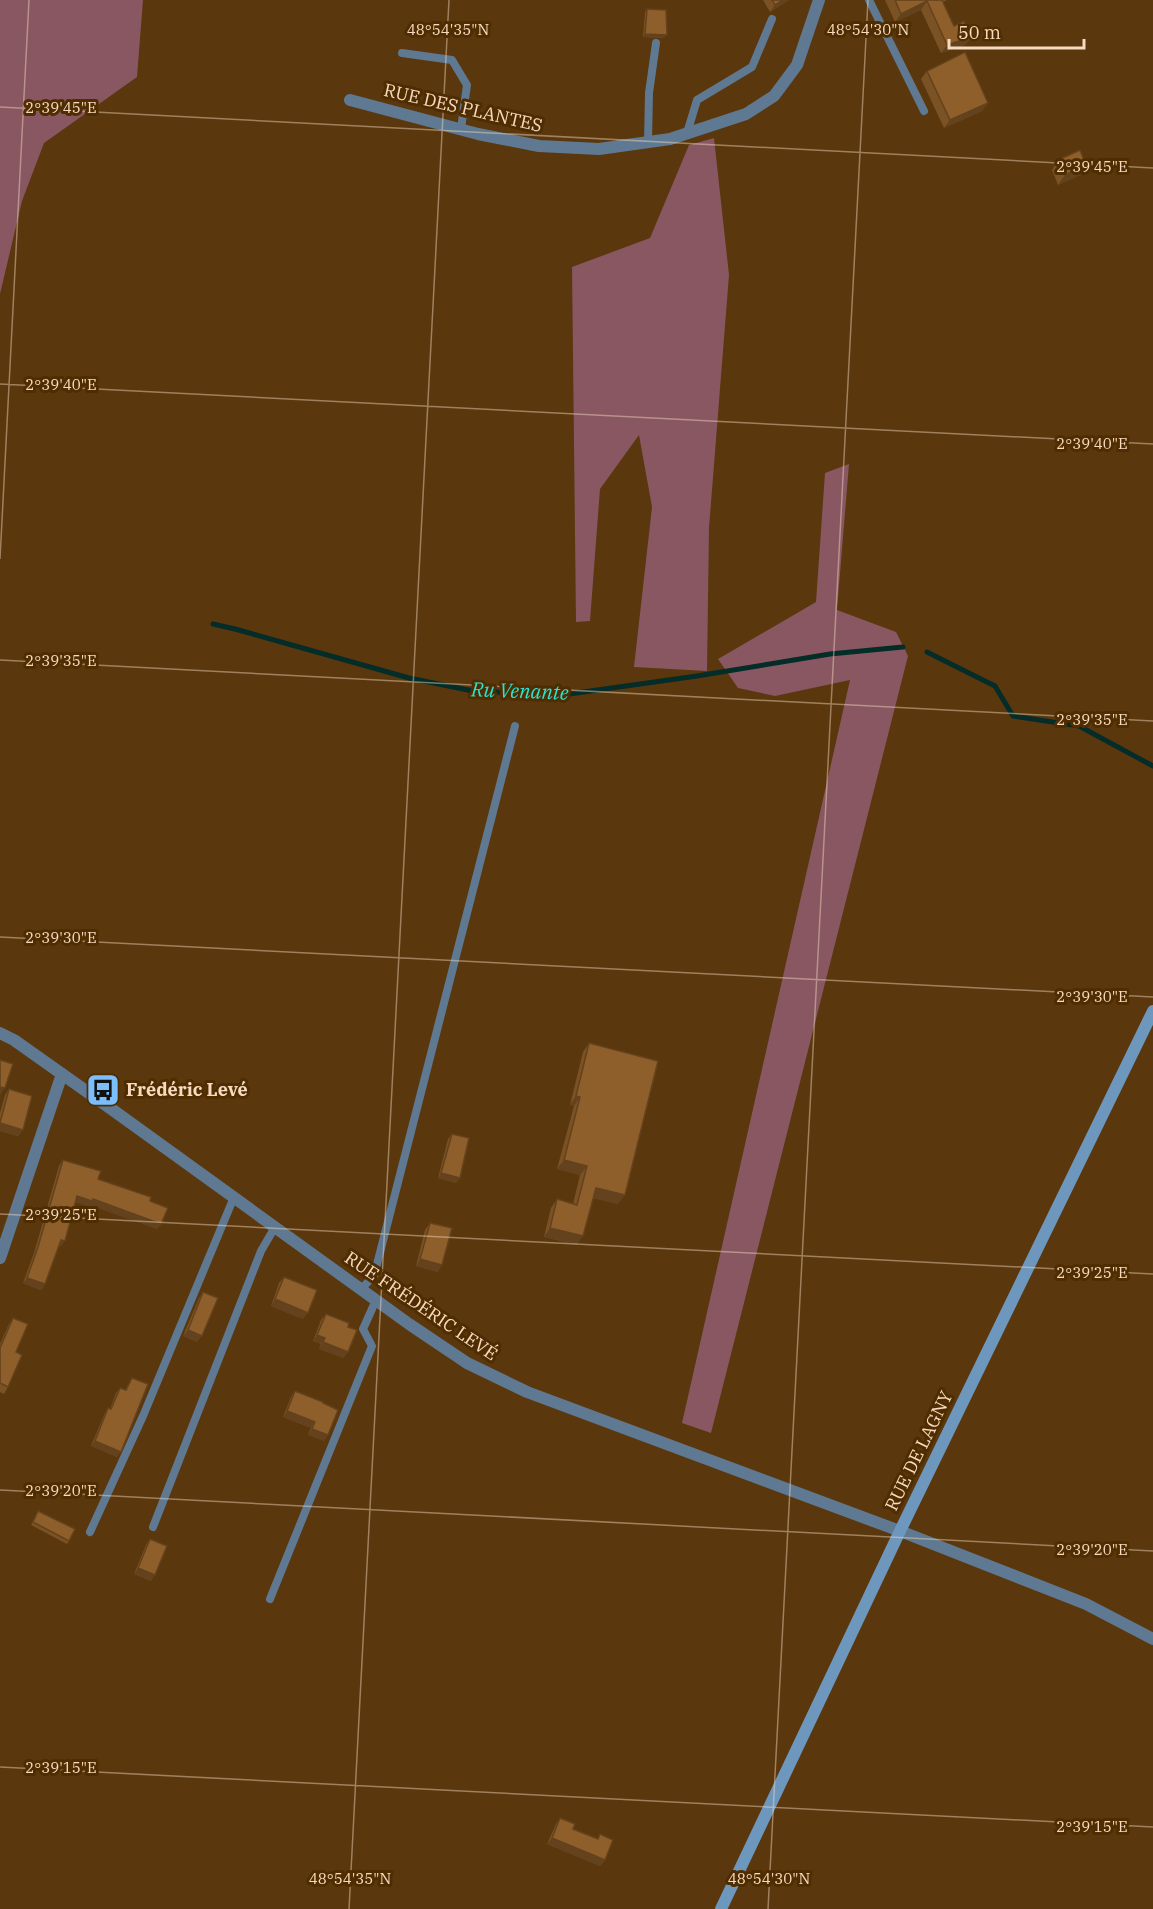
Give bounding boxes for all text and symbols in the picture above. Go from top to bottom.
scale bar [949,12,1084,50]
text: 48°54'35"N [407,20,489,39]
text: 48°54'30"N [827,20,909,39]
text: 50 m [958,21,1001,44]
street label: RUE DES PLANTES [382,78,545,137]
text: 2°39'45"E [25,98,97,117]
text: 2°39'45"E [1056,157,1128,176]
text: 2°39'40"E [25,375,97,394]
text: 2°39'40"E [1056,434,1128,453]
text: 2°39'35"E [25,651,97,670]
water label: Ru Venante [470,675,569,706]
text: 2°39'35"E [1056,710,1128,729]
text: 2°39'30"E [25,928,97,947]
text: 2°39'30"E [1056,987,1128,1006]
bus stop icon: Frédéric Levé [85,1072,121,1108]
place label: Frédéric Levé [126,1078,248,1101]
text: 2°39'25"E [25,1205,97,1224]
street label: RUE FRÉDÉRIC LEVÉ [340,1246,502,1365]
text: 2°39'25"E [1056,1263,1128,1282]
street label: RUE DE LAGNY [880,1387,958,1514]
text: 2°39'20"E [25,1481,97,1500]
text: 2°39'20"E [1056,1540,1128,1559]
text: 2°39'15"E [25,1758,97,1777]
text: 2°39'15"E [1056,1817,1128,1836]
text: 48°54'35"N [309,1869,391,1888]
text: 48°54'30"N [728,1869,810,1888]

